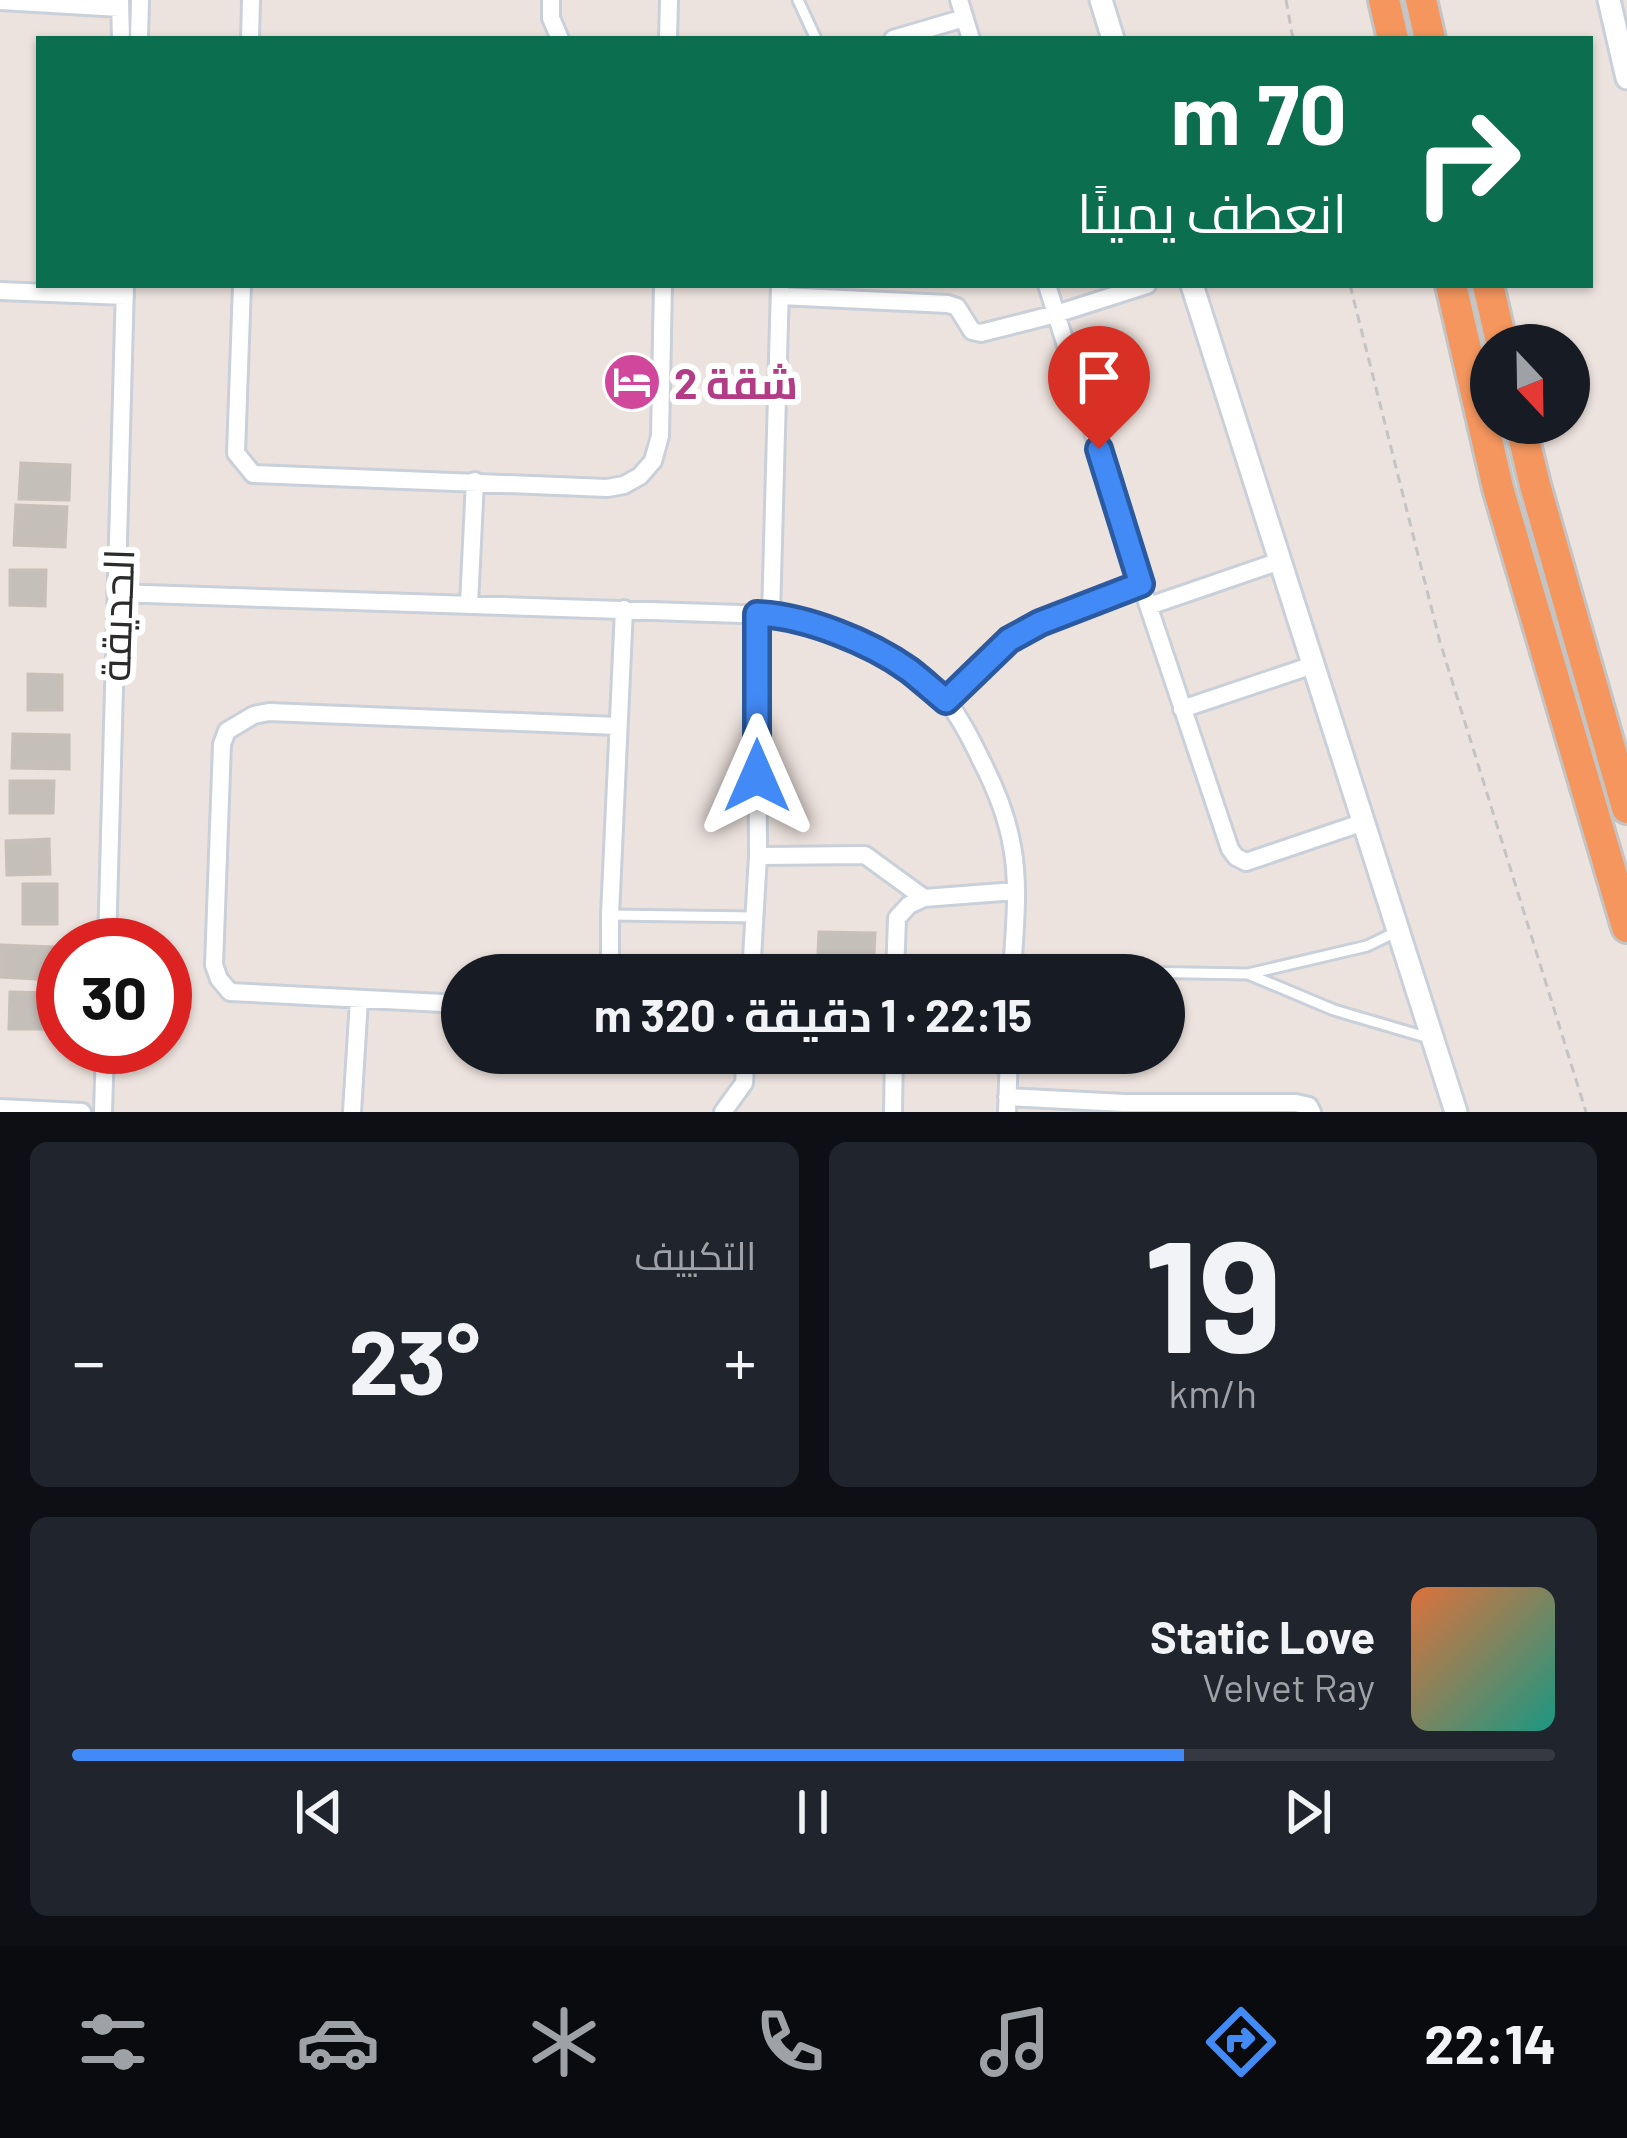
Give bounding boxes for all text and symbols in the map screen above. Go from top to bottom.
text: 70 m [1171,61,1347,162]
icon: right [1389,84,1545,240]
text: انعطف يمينًا [1077,179,1347,244]
north arrow [1470,324,1590,444]
map controls [1470,324,1590,444]
pin [1048,326,1150,449]
icon: arrive [1066,344,1132,410]
hotel icon: شقة 2 [601,351,663,413]
place label: شقة 2 [674,357,798,407]
street label: الحديقة [88,548,142,682]
position arrow [694,713,820,839]
speed limit sign: 30 [36,918,192,1074]
text: 22:15 · 1 دقيقة · 320 m [594,987,1032,1041]
text: 19 [1144,1197,1282,1384]
text: التكييف [634,1231,757,1278]
text: 23° [348,1305,480,1413]
text: − [72,1320,105,1399]
text: + [724,1320,757,1399]
text: km/h [1169,1369,1257,1416]
text: Static Love [1150,1609,1375,1663]
text: Velvet Ray [1202,1663,1375,1710]
icon: previous [286,1779,352,1845]
icon: pause [780,1779,846,1845]
icon: next [1275,1779,1341,1845]
icon: filters [71,2000,155,2084]
icon: car [296,2000,380,2084]
icon: climate [522,2000,606,2084]
icon: phone [748,2000,832,2084]
icon: music [973,2000,1057,2084]
icon: directions [1199,2000,1283,2084]
text: 22:14 [1424,2010,1556,2075]

